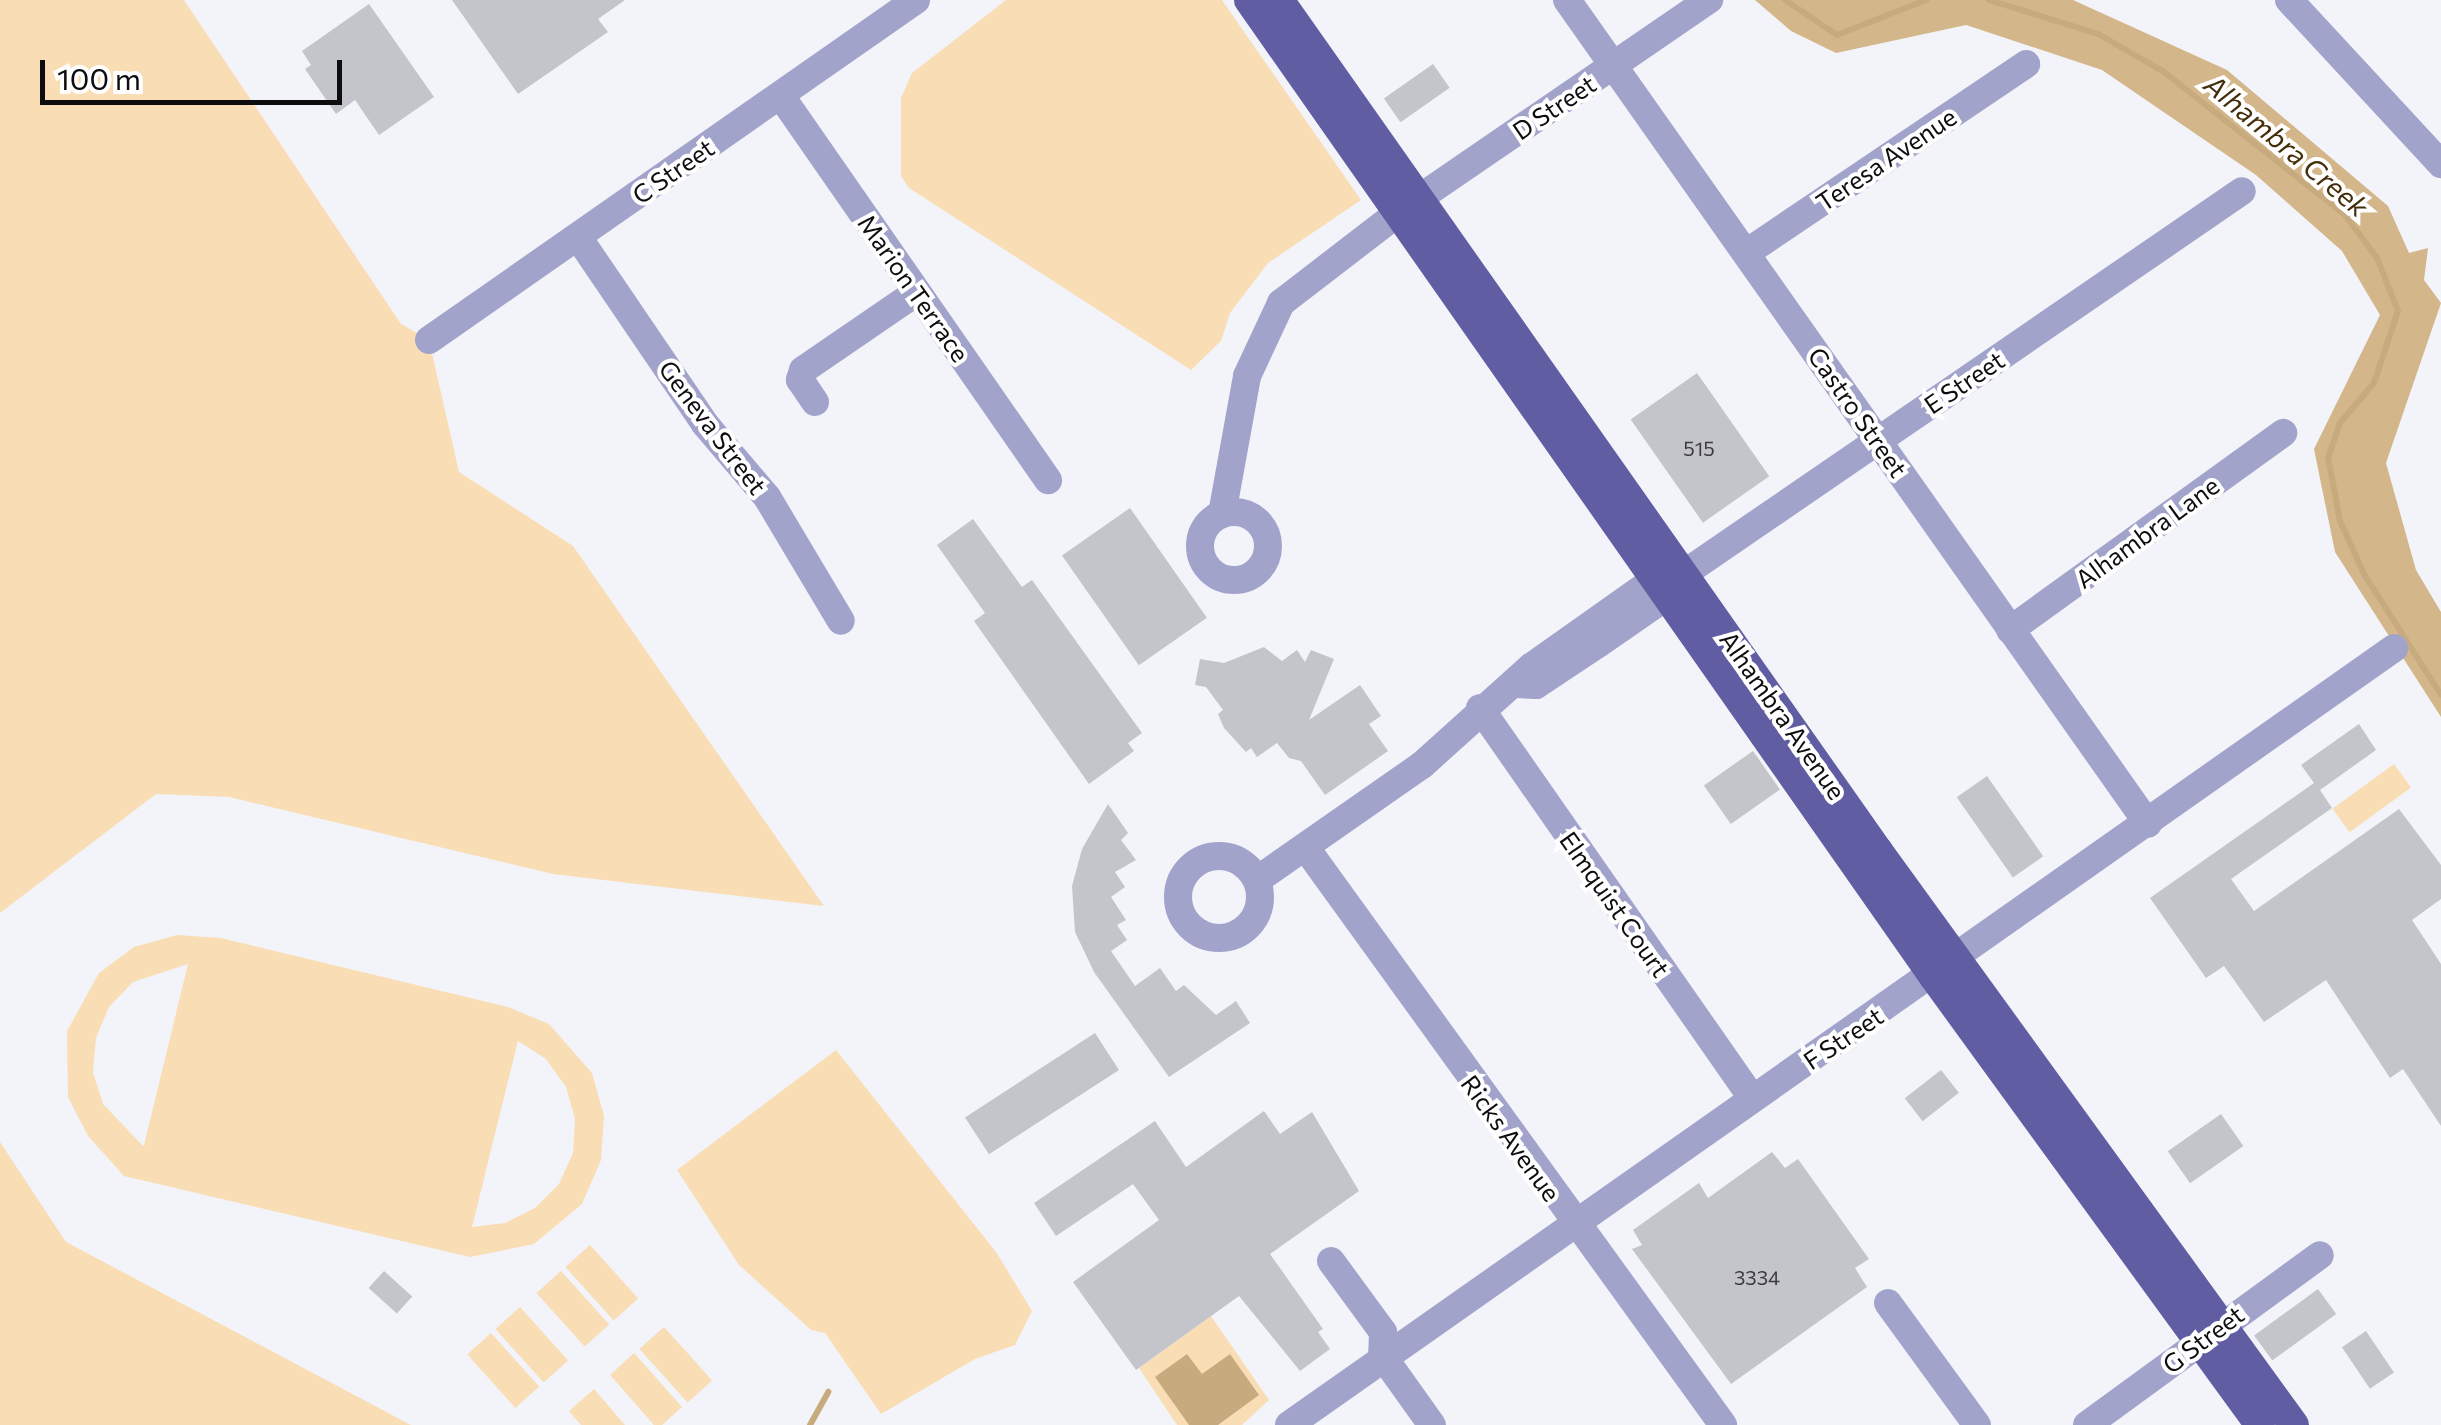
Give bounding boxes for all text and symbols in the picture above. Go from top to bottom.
scale bar [45,40,348,102]
text: 100 m [57,59,141,96]
water label: Alhambra Creek [2198,67,2376,223]
street label: D Street [1507,68,1601,146]
street label: Teresa Avenue [1810,101,1962,217]
street label: C Street [626,132,720,210]
street label: Marion Terrace [852,209,976,367]
street label: Castro Street [1802,341,1914,483]
street label: E Street [1918,344,2010,420]
street label: Geneva Street [653,354,773,500]
house number: 515 [1683,436,1715,460]
street label: Alhambra Lane [2069,470,2225,594]
street label: Alhambra Avenue [1714,625,1852,805]
street label: Elmquist Court [1554,826,1676,982]
street label: F Street [1797,1000,1889,1076]
street label: Ricks Avenue [1455,1069,1567,1207]
house number: 3334 [1734,1265,1780,1289]
street label: G Street [2157,1299,2249,1379]

